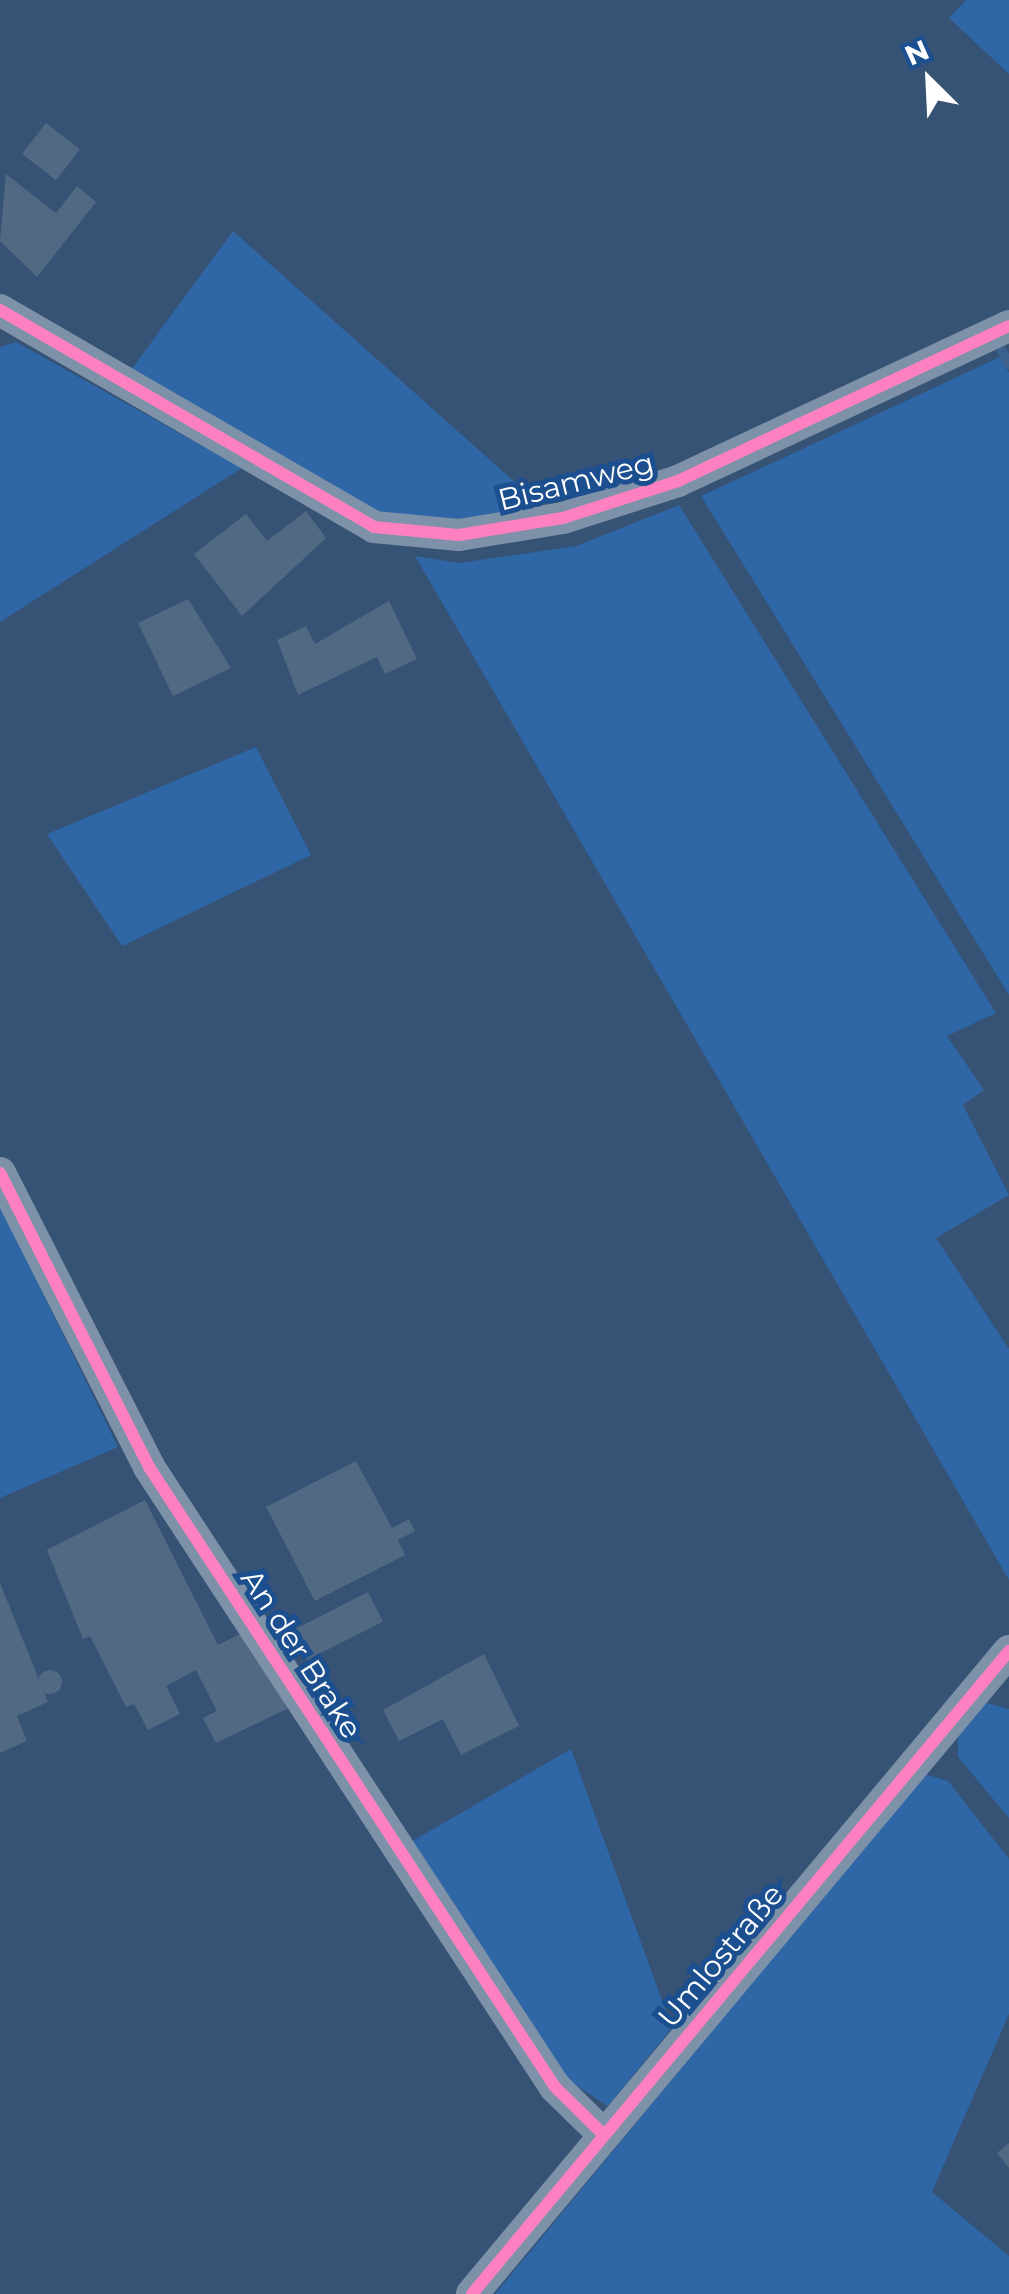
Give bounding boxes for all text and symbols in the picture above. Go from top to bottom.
north arrow [879,30,979,130]
text: N [900,32,934,73]
street label: Bisamweg [494,445,658,519]
street label: An der Brake [233,1563,369,1745]
street label: Umlostraße [651,1877,791,2035]

